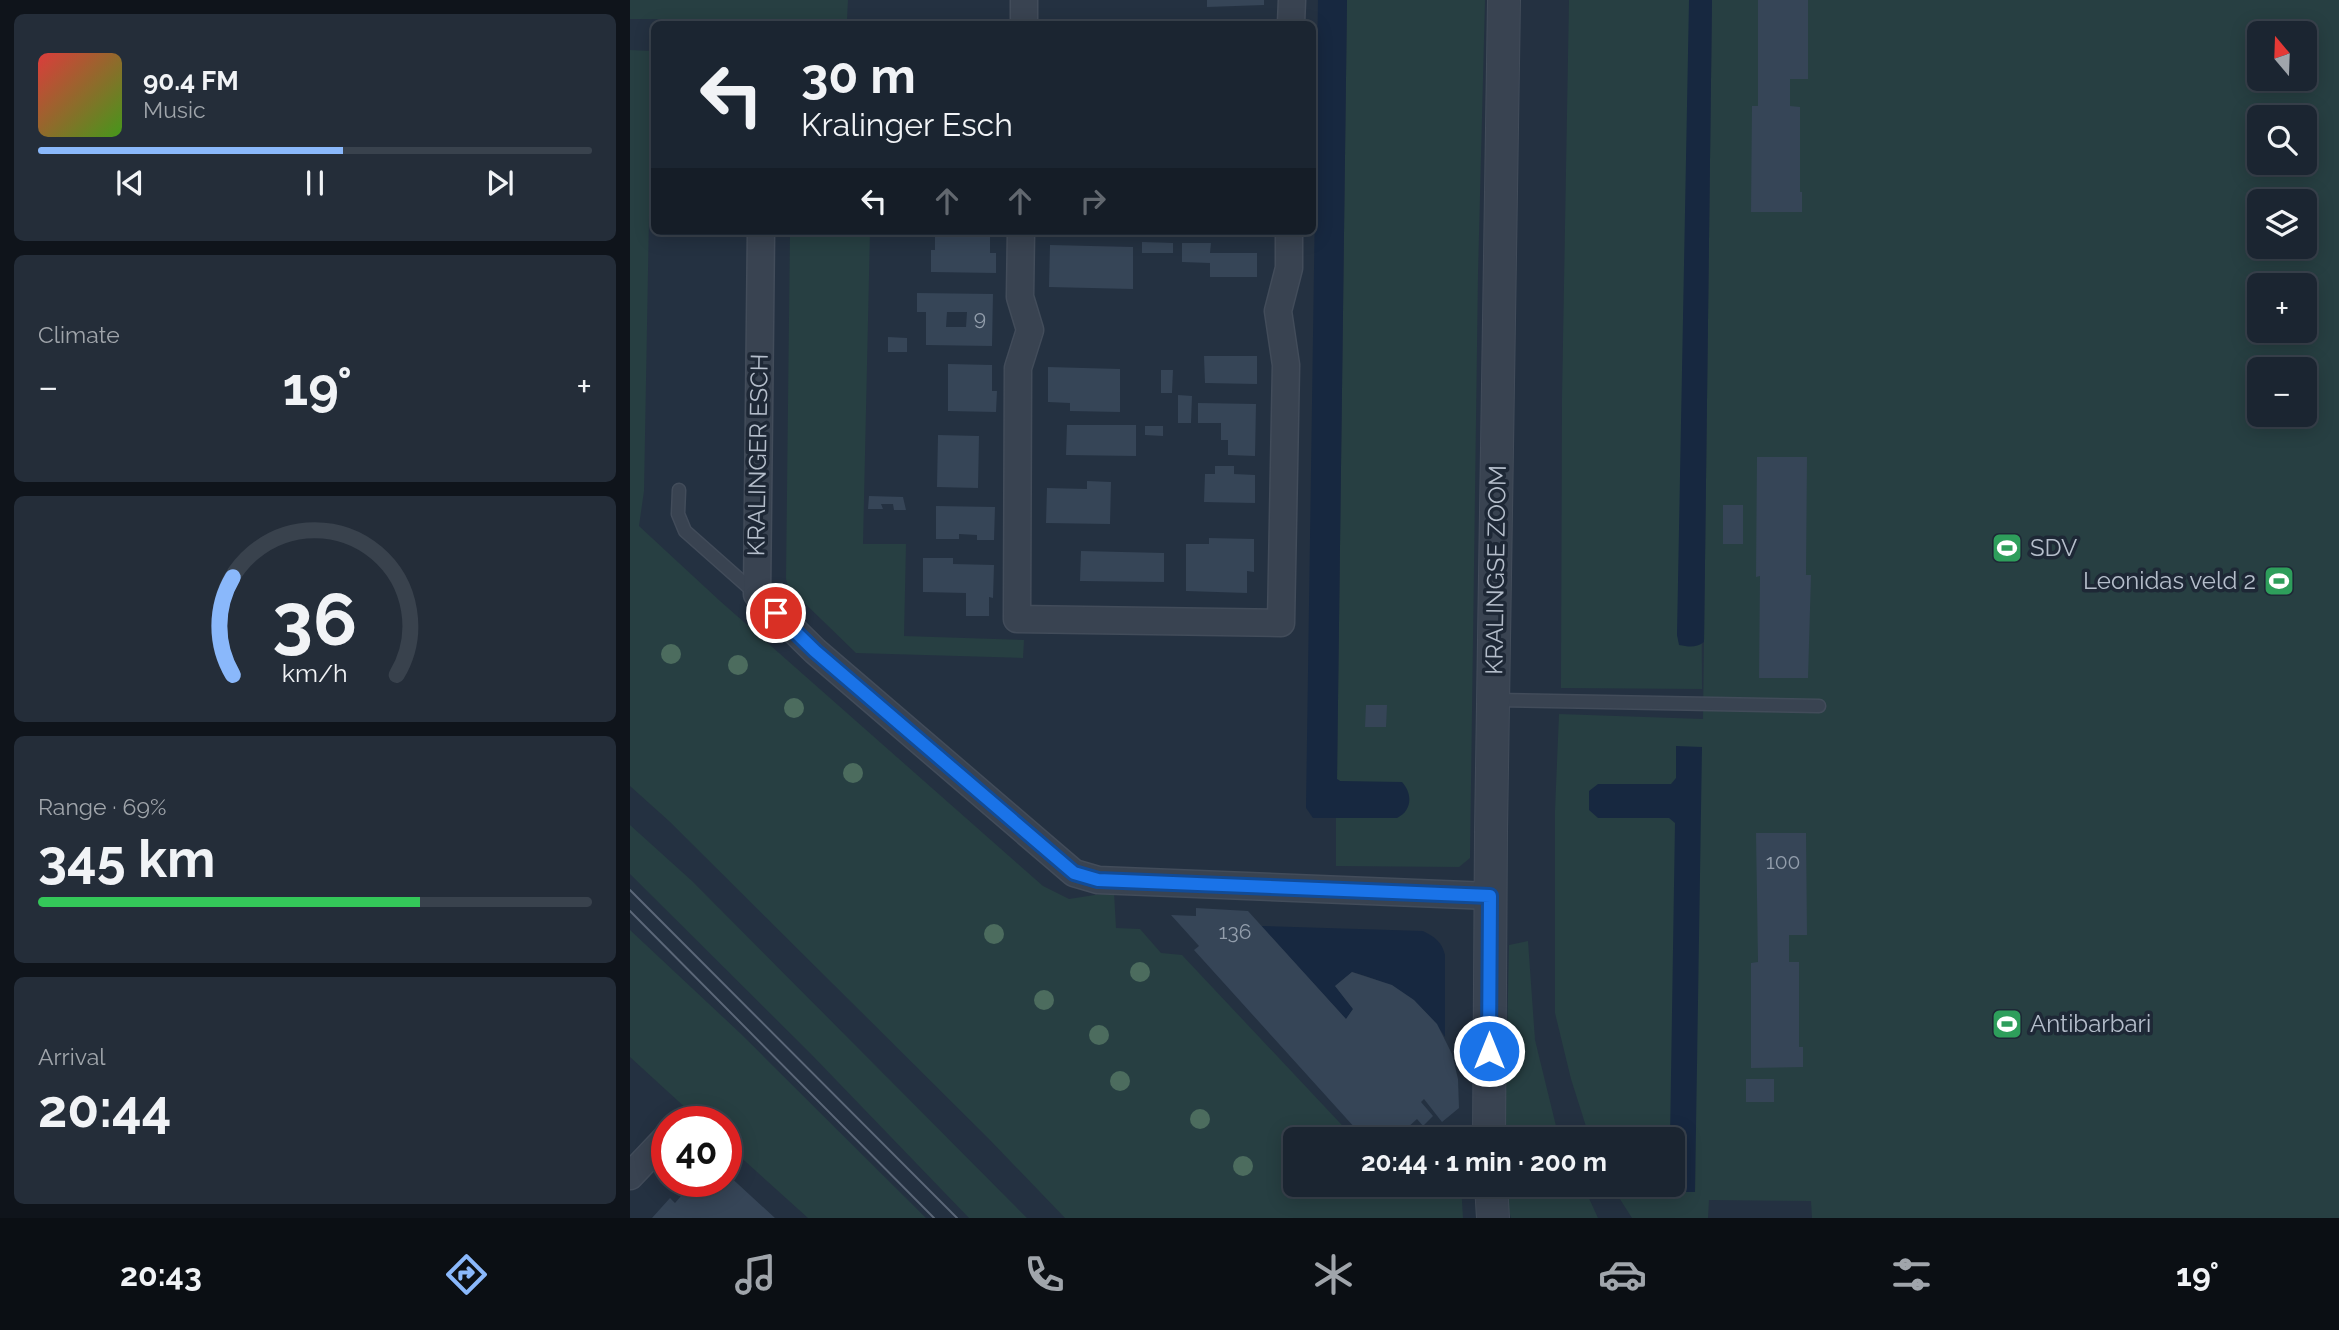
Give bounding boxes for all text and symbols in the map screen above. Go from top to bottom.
north arrow [2247,21,2317,91]
map controls [2247,21,2317,427]
text: 30 m [801,47,916,104]
icon: left [686,49,777,140]
text: 90.4 FM [143,66,239,96]
text: Music [143,96,206,123]
button: search [2247,105,2317,175]
text: Kralinger Esch [801,106,1013,143]
icon: previous [111,164,149,202]
icon: pause [296,164,334,202]
icon: next [481,164,519,202]
icon: left [855,182,893,220]
icon: ahead [928,182,966,220]
icon: ahead [1001,182,1039,220]
icon: right [1074,182,1112,220]
button: layers [2247,189,2317,259]
button: + [2247,273,2317,343]
house number: 9 [974,305,986,330]
text: Climate [38,321,120,348]
street label: KRALINGER ESCH [741,353,774,557]
text: 19° [283,356,352,417]
button: − [2247,357,2317,427]
text: − [38,364,58,409]
text: + [576,364,592,409]
street label: KRALINGSE ZOOM [1479,465,1512,675]
sports icon: SDV [1990,531,2024,565]
place label: SDV [2030,533,2077,562]
sports icon: Leonidas veld 2 [2262,564,2296,598]
place label: Leonidas veld 2 [2083,566,2256,595]
text: 36 [273,577,357,662]
pin [746,583,806,643]
icon: arrive [757,594,795,632]
text: km/h [282,658,348,688]
text: Range · 69% [38,793,166,820]
text: 345 km [38,828,215,889]
house number: 100 [1766,849,1800,874]
house number: 136 [1219,919,1251,944]
sports icon: Antibarbari [1990,1007,2024,1041]
place label: Antibarbari [2030,1009,2151,1038]
position arrow [1452,1014,1526,1088]
text: Arrival [38,1043,105,1070]
text: 20:44 [38,1078,171,1139]
speed limit sign: 40 [651,1106,742,1197]
text: 20:44 · 1 min · 200 m [1361,1147,1607,1177]
icon: directions [442,1250,491,1299]
icon: music [731,1250,780,1299]
icon: phone [1020,1250,1069,1299]
icon: climate [1309,1250,1358,1299]
icon: car [1598,1250,1647,1299]
icon: filters [1887,1250,1936,1299]
text: 20:43 [120,1256,202,1293]
text: 19° [2176,1256,2219,1293]

